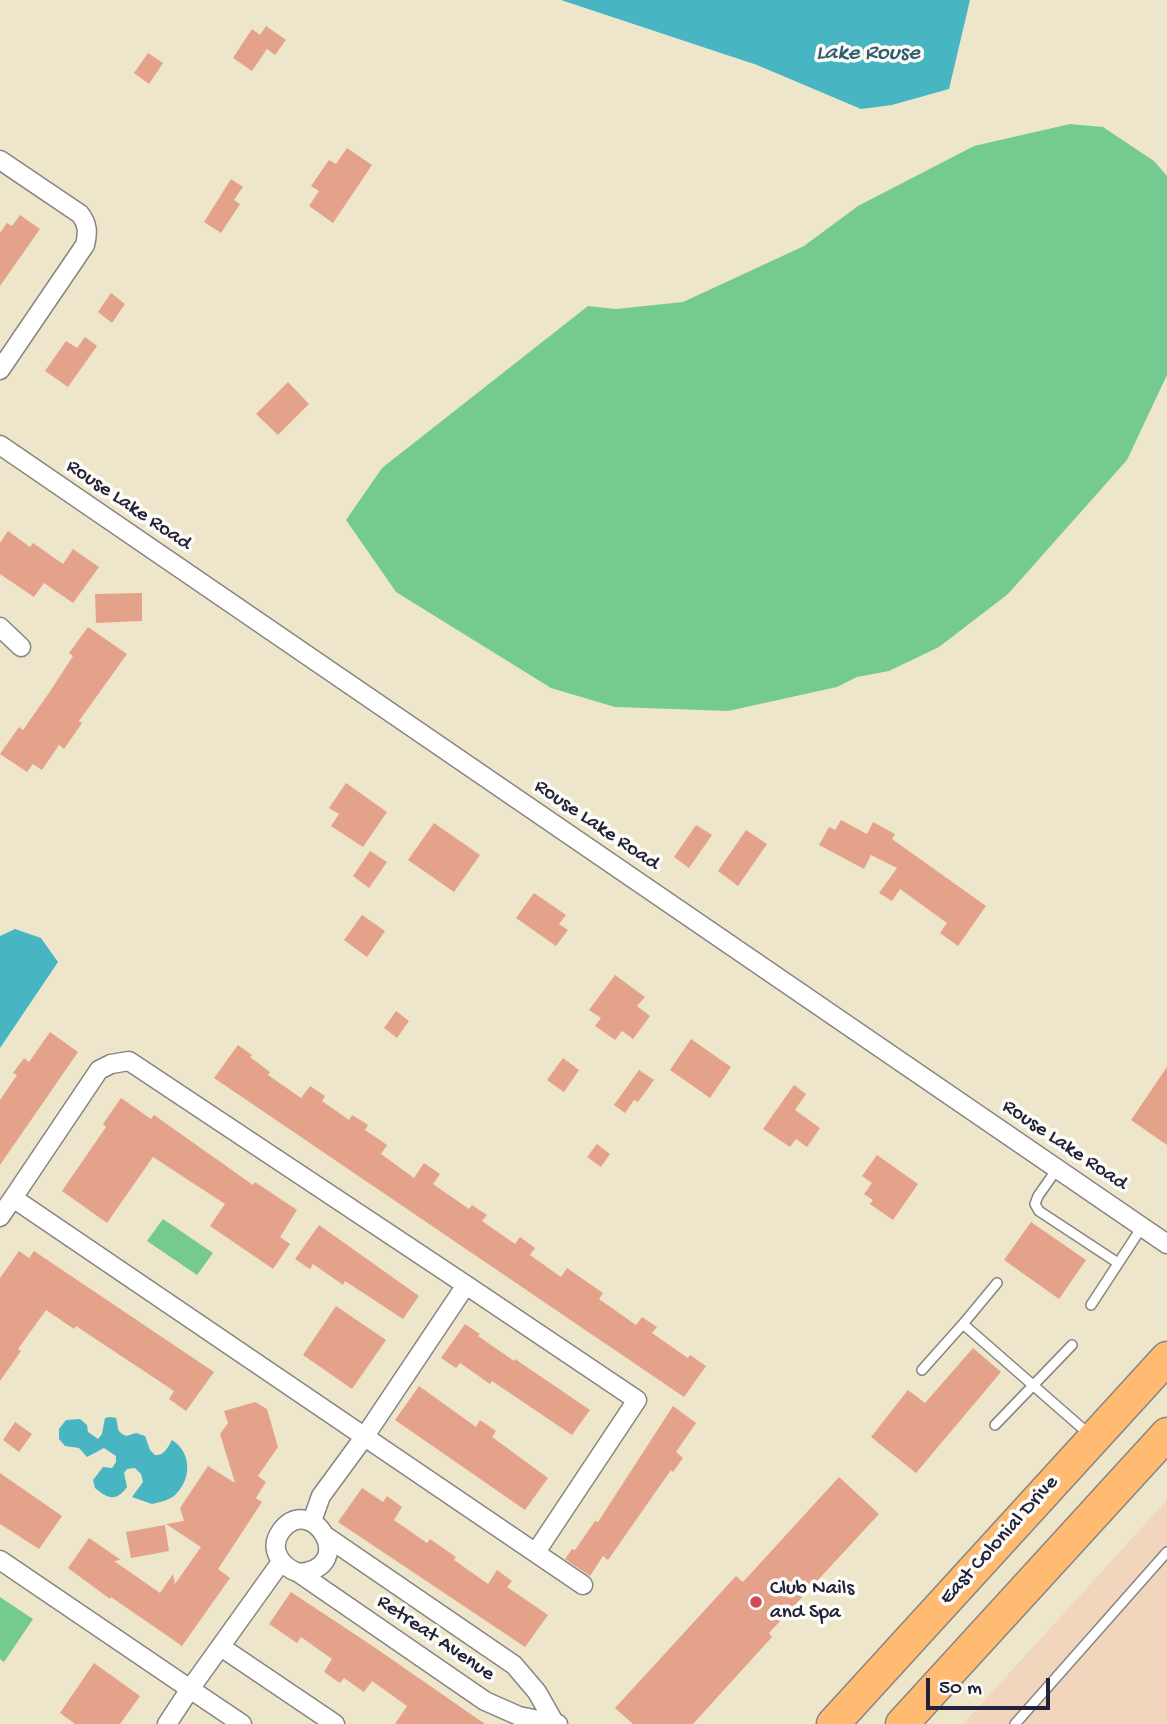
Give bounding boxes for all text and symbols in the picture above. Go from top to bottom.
water label: Lake Rouse [816,40,920,68]
street label: Rouse Lake Road [61,455,195,557]
street label: Rouse Lake Road [529,775,663,877]
street label: Rouse Lake Road [997,1095,1131,1197]
street label: East Colonial Drive [935,1471,1065,1611]
place label: Club Nails and Spa [770,1577,854,1627]
street label: Retreat Avenue [371,1590,499,1688]
marker: Club Nails and Spa [748,1594,764,1610]
scale bar [929,1664,1053,1708]
text: 50 m [939,1677,982,1702]

